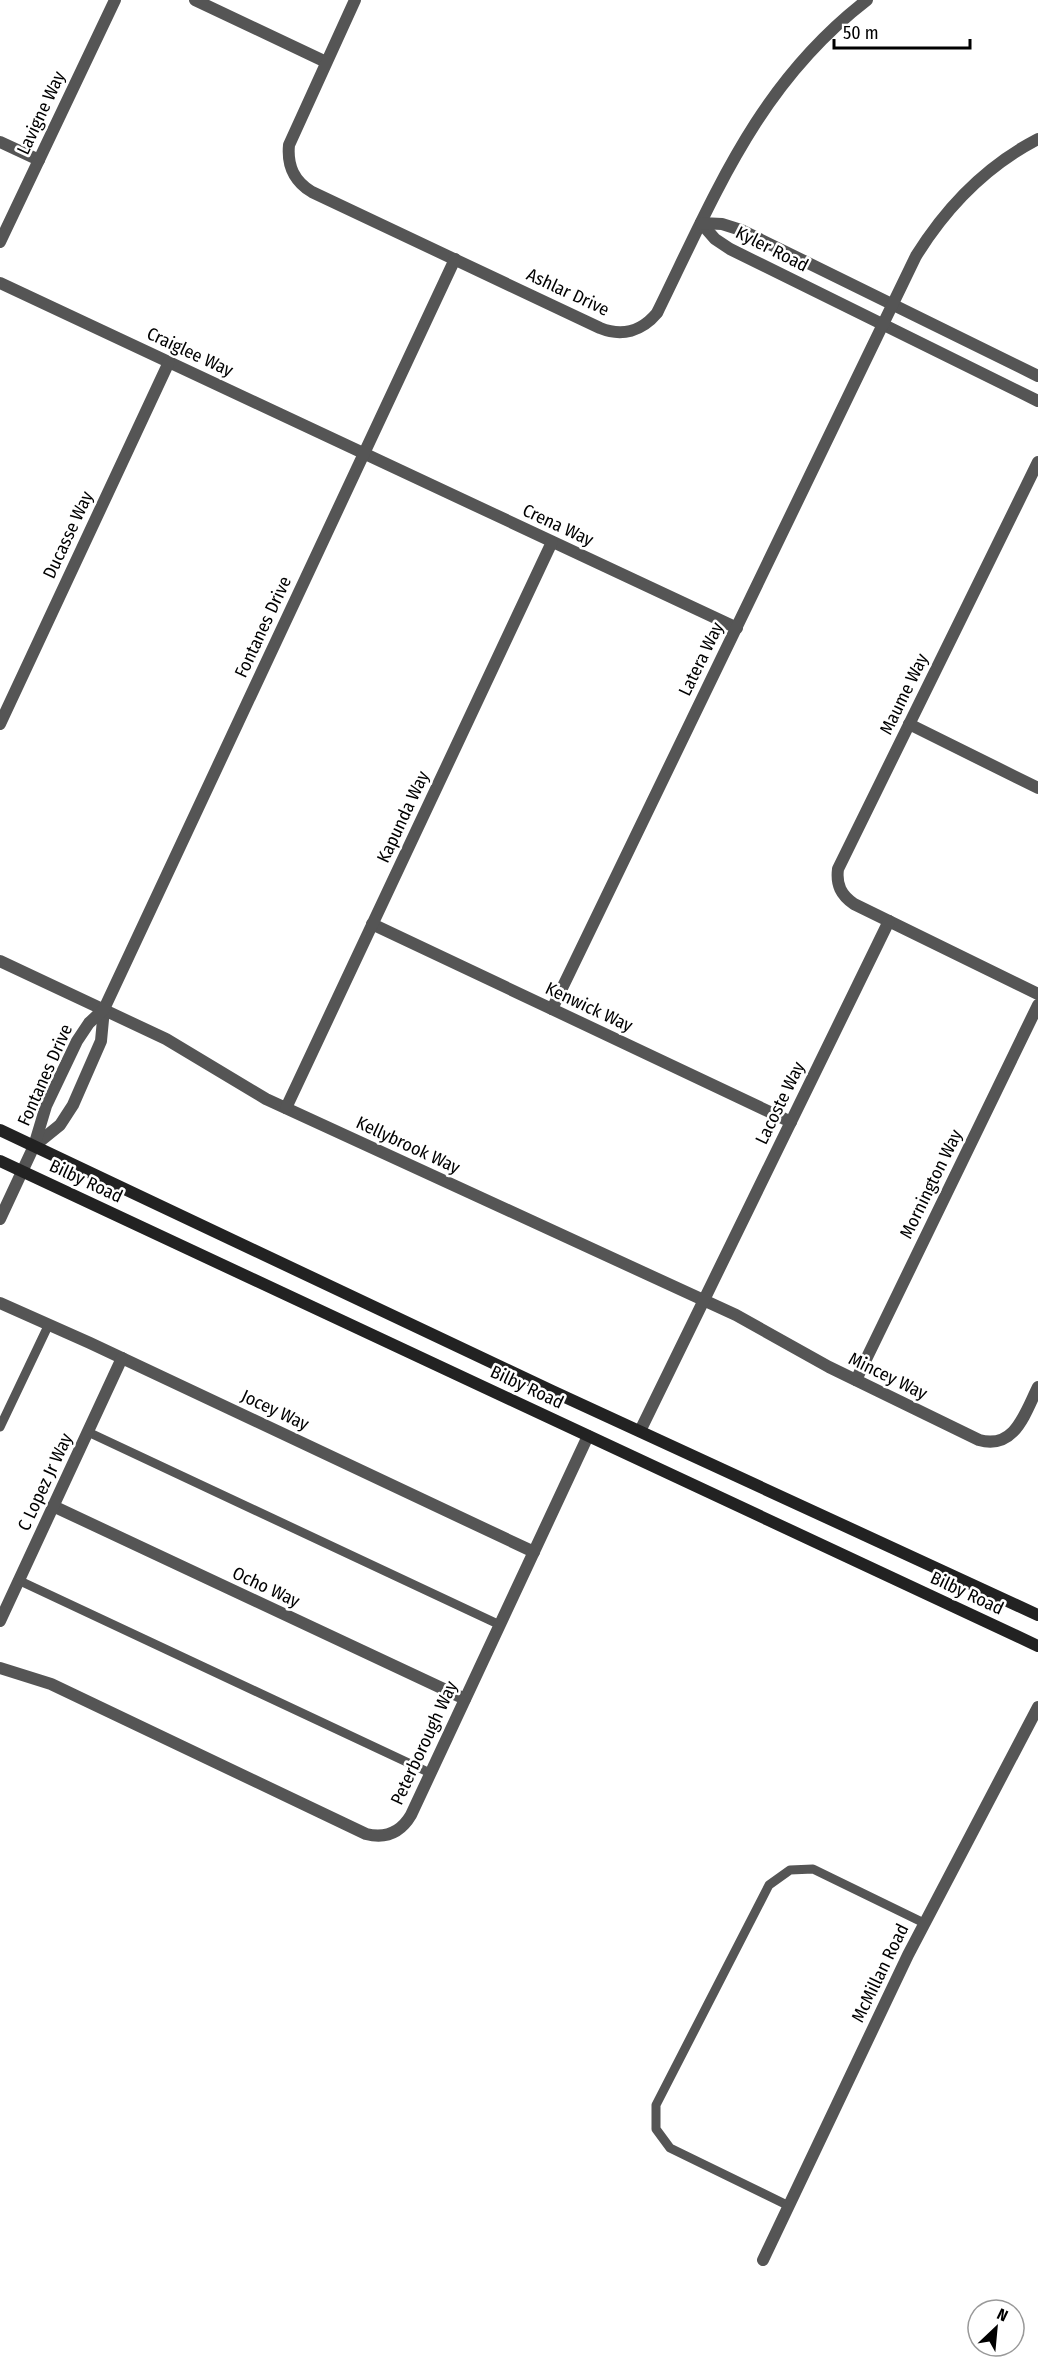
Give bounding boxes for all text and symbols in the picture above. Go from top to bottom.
scale bar [834,12,970,50]
text: 50 m [843,22,879,44]
street label: Lavigne Way [12,68,70,158]
street label: Kyler Road [732,221,812,277]
street label: Ashlar Drive [523,263,613,321]
street label: Craiglee Way [143,322,237,382]
street label: Ducasse Way [38,488,98,582]
street label: Crena Way [519,499,597,551]
street label: Fontanes Drive [230,573,296,681]
street label: Latera Way [674,618,728,700]
street label: Maume Way [875,650,933,738]
street label: Kapunda Way [372,768,434,866]
street label: Kenwick Way [542,977,636,1037]
street label: Fontanes Drive [13,1021,77,1129]
street label: Lacoste Way [751,1058,809,1148]
street label: Kellybrook Way [353,1111,463,1179]
street label: Mornington Way [895,1126,967,1242]
street label: Bilby Road [46,1155,126,1207]
street label: Mincey Way [845,1348,931,1404]
street label: Bilby Road [487,1361,567,1413]
street label: Jocey Way [238,1385,312,1435]
street label: C Lopez Jr Way [13,1430,77,1534]
street label: Ocho Way [229,1562,303,1612]
street label: Bilby Road [927,1567,1007,1619]
street label: Peterborough Way [386,1678,462,1808]
street label: McMillan Road [847,1920,913,2026]
north arrow [966,2298,1026,2358]
text: N [994,2304,1011,2326]

